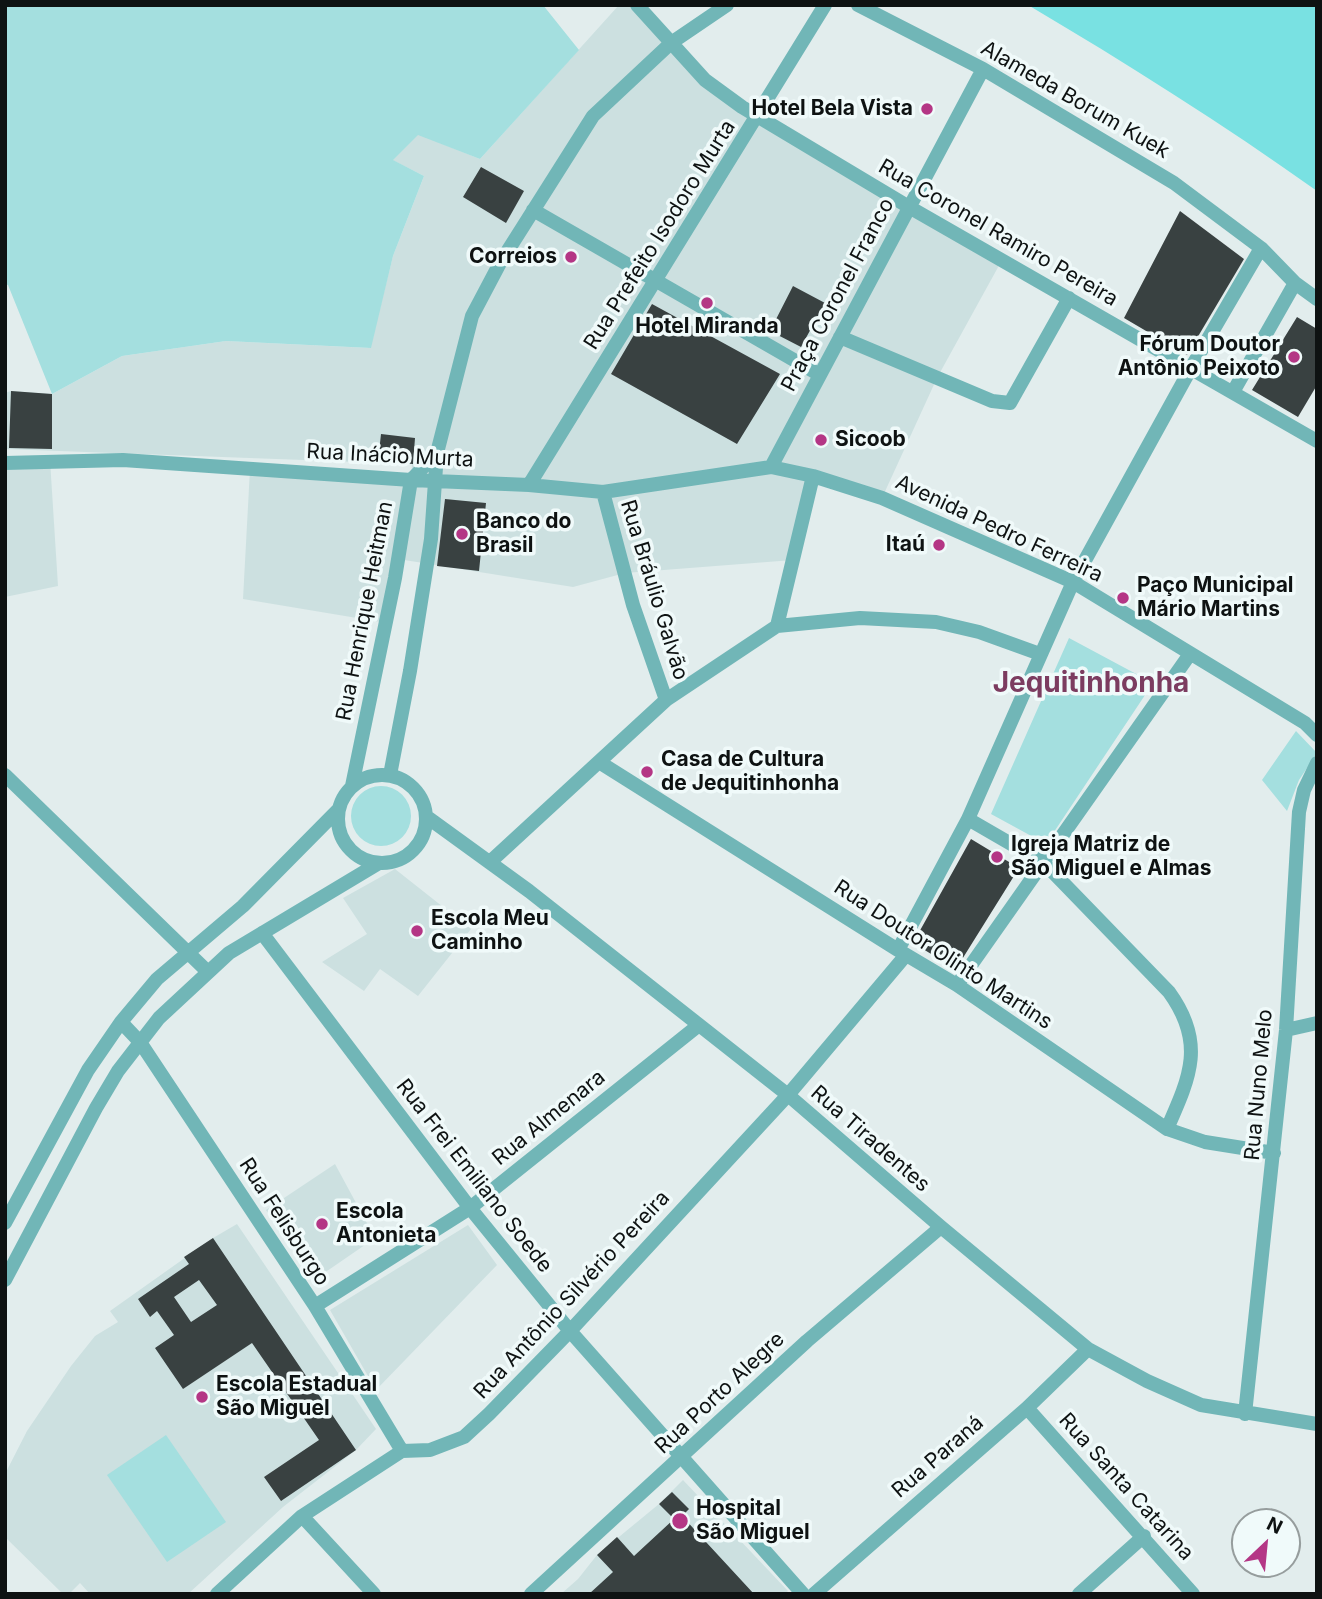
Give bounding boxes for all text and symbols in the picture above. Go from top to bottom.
street label: Alameda Borum Kuek [976,36,1174,164]
place label: Hotel Bela Vista [751,96,913,122]
marker: Hotel Bela Vista [919,101,935,117]
street label: Rua Prefeito Isodoro Murta [579,116,741,354]
street label: Rua Coronel Ramiro Pereira [874,154,1122,312]
street label: Praça Coronel Franco [776,194,900,396]
place label: Correios [469,244,557,270]
marker: Correios [563,249,579,265]
marker: Hotel Miranda [699,295,715,311]
place label: Hotel Miranda [635,314,779,340]
place label: Fórum Doutor Antônio Peixoto [1118,332,1280,382]
marker: Fórum Doutor Antônio Peixoto [1286,349,1302,365]
place label: Sicoob [835,427,906,453]
marker: Sicoob [813,432,829,448]
street label: Rua Inácio Murta [306,439,474,473]
street label: Avenida Pedro Ferreira [891,470,1107,588]
street label: Rua Bráulio Galvão [615,497,693,683]
street label: Rua Henrique Heitman [331,499,399,723]
place label: Banco do Brasil [476,509,571,559]
marker: Banco do Brasil [454,526,470,542]
place label: Itaú [886,532,925,558]
marker: Itaú [931,537,947,553]
place label: Paço Municipal Mário Martins [1137,573,1294,623]
marker: Paço Municipal Mário Martins [1115,590,1131,606]
district label: Jequitinhonha [993,667,1189,701]
place label: Casa de Cultura de Jequitinhonha [661,747,839,797]
marker: Casa de Cultura de Jequitinhonha [639,764,655,780]
place label: Igreja Matriz de São Miguel e Almas [1011,832,1212,882]
marker: Igreja Matriz de São Miguel e Almas [989,849,1005,865]
street label: Rua Doutor Olinto Martins [829,875,1057,1035]
place label: Escola Meu Caminho [431,906,549,956]
marker: Escola Meu Caminho [409,923,425,939]
street label: Rua Nuno Melo [1240,1008,1278,1162]
street label: Rua Almenara [488,1065,610,1171]
street label: Rua Frei Emiliano Soede [391,1074,557,1278]
street label: Rua Tiradentes [805,1080,935,1198]
street label: Rua Felisburgo [233,1153,335,1291]
street label: Rua Antônio Silvério Pereira [469,1186,675,1404]
place label: Escola Antonieta [336,1199,436,1249]
marker: Escola Antonieta [314,1216,330,1232]
street label: Rua Porto Alegre [650,1327,790,1459]
place label: Escola Estadual São Miguel [216,1372,377,1422]
marker: Escola Estadual São Miguel [194,1389,210,1405]
street label: Rua Santa Catarina [1053,1408,1199,1566]
street label: Rua Paraná [887,1411,989,1503]
place label: Hospital São Miguel [696,1496,810,1546]
north arrow [1231,1508,1301,1578]
marker: Hospital São Miguel [670,1511,690,1531]
text: N [1263,1512,1286,1539]

